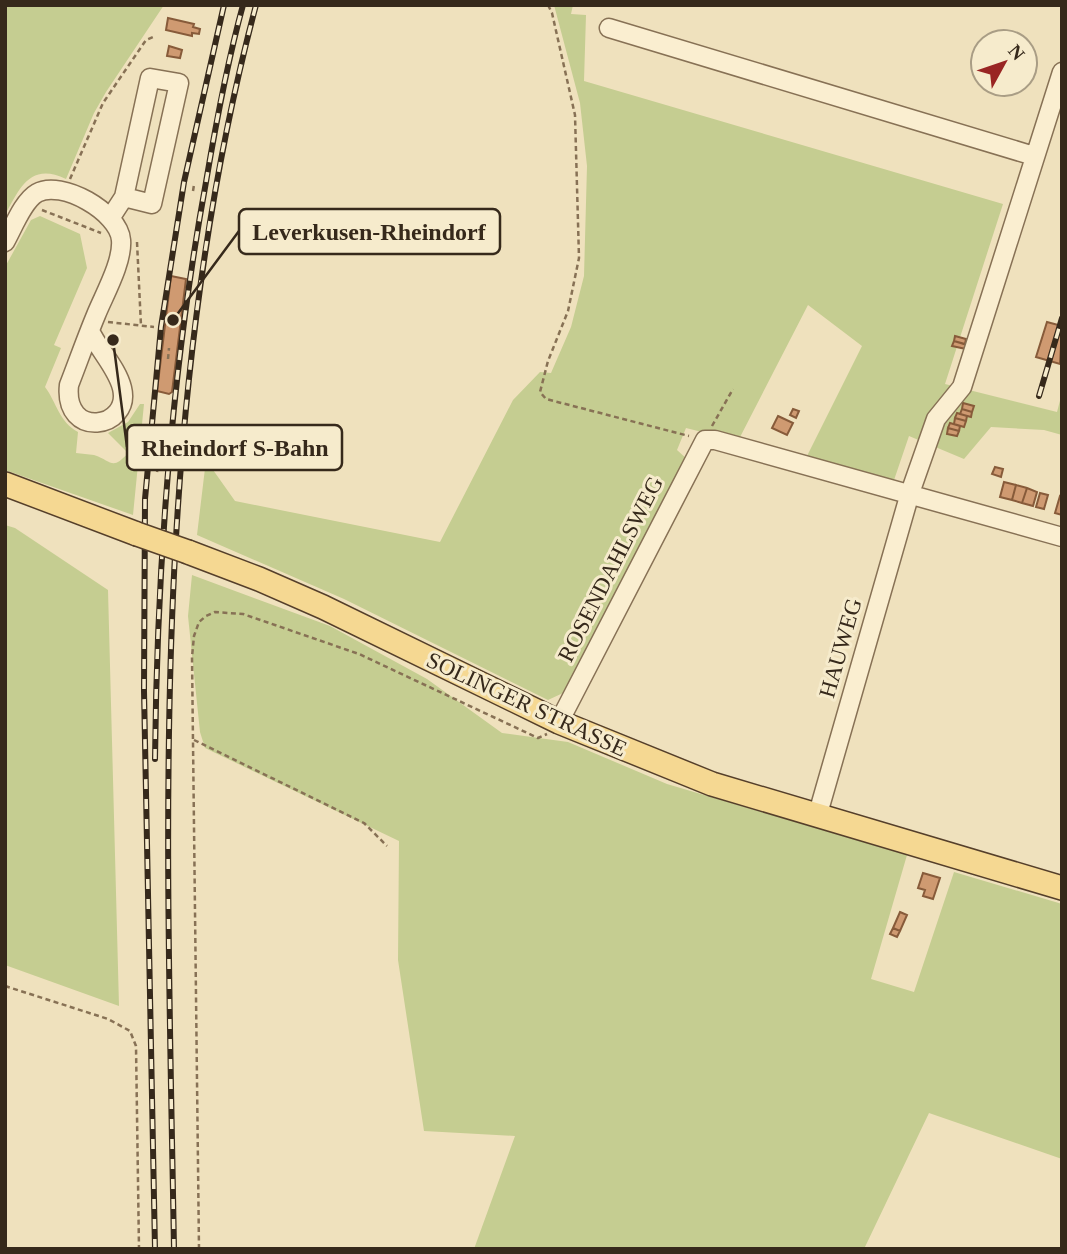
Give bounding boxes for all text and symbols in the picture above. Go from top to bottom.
north arrow [969,28,1039,98]
text: N [1004,40,1029,65]
callout: Leverkusen-Rheindorf [239,209,500,254]
text: Leverkusen-Rheindorf [252,219,487,245]
callout: Rheindorf S-Bahn [127,425,342,470]
text: Rheindorf S-Bahn [141,435,329,461]
street label: ROSENDAHLSWEG [553,472,668,666]
street label: HAUWEG [814,596,867,701]
street label: SOLINGER STRASSE [423,647,631,762]

